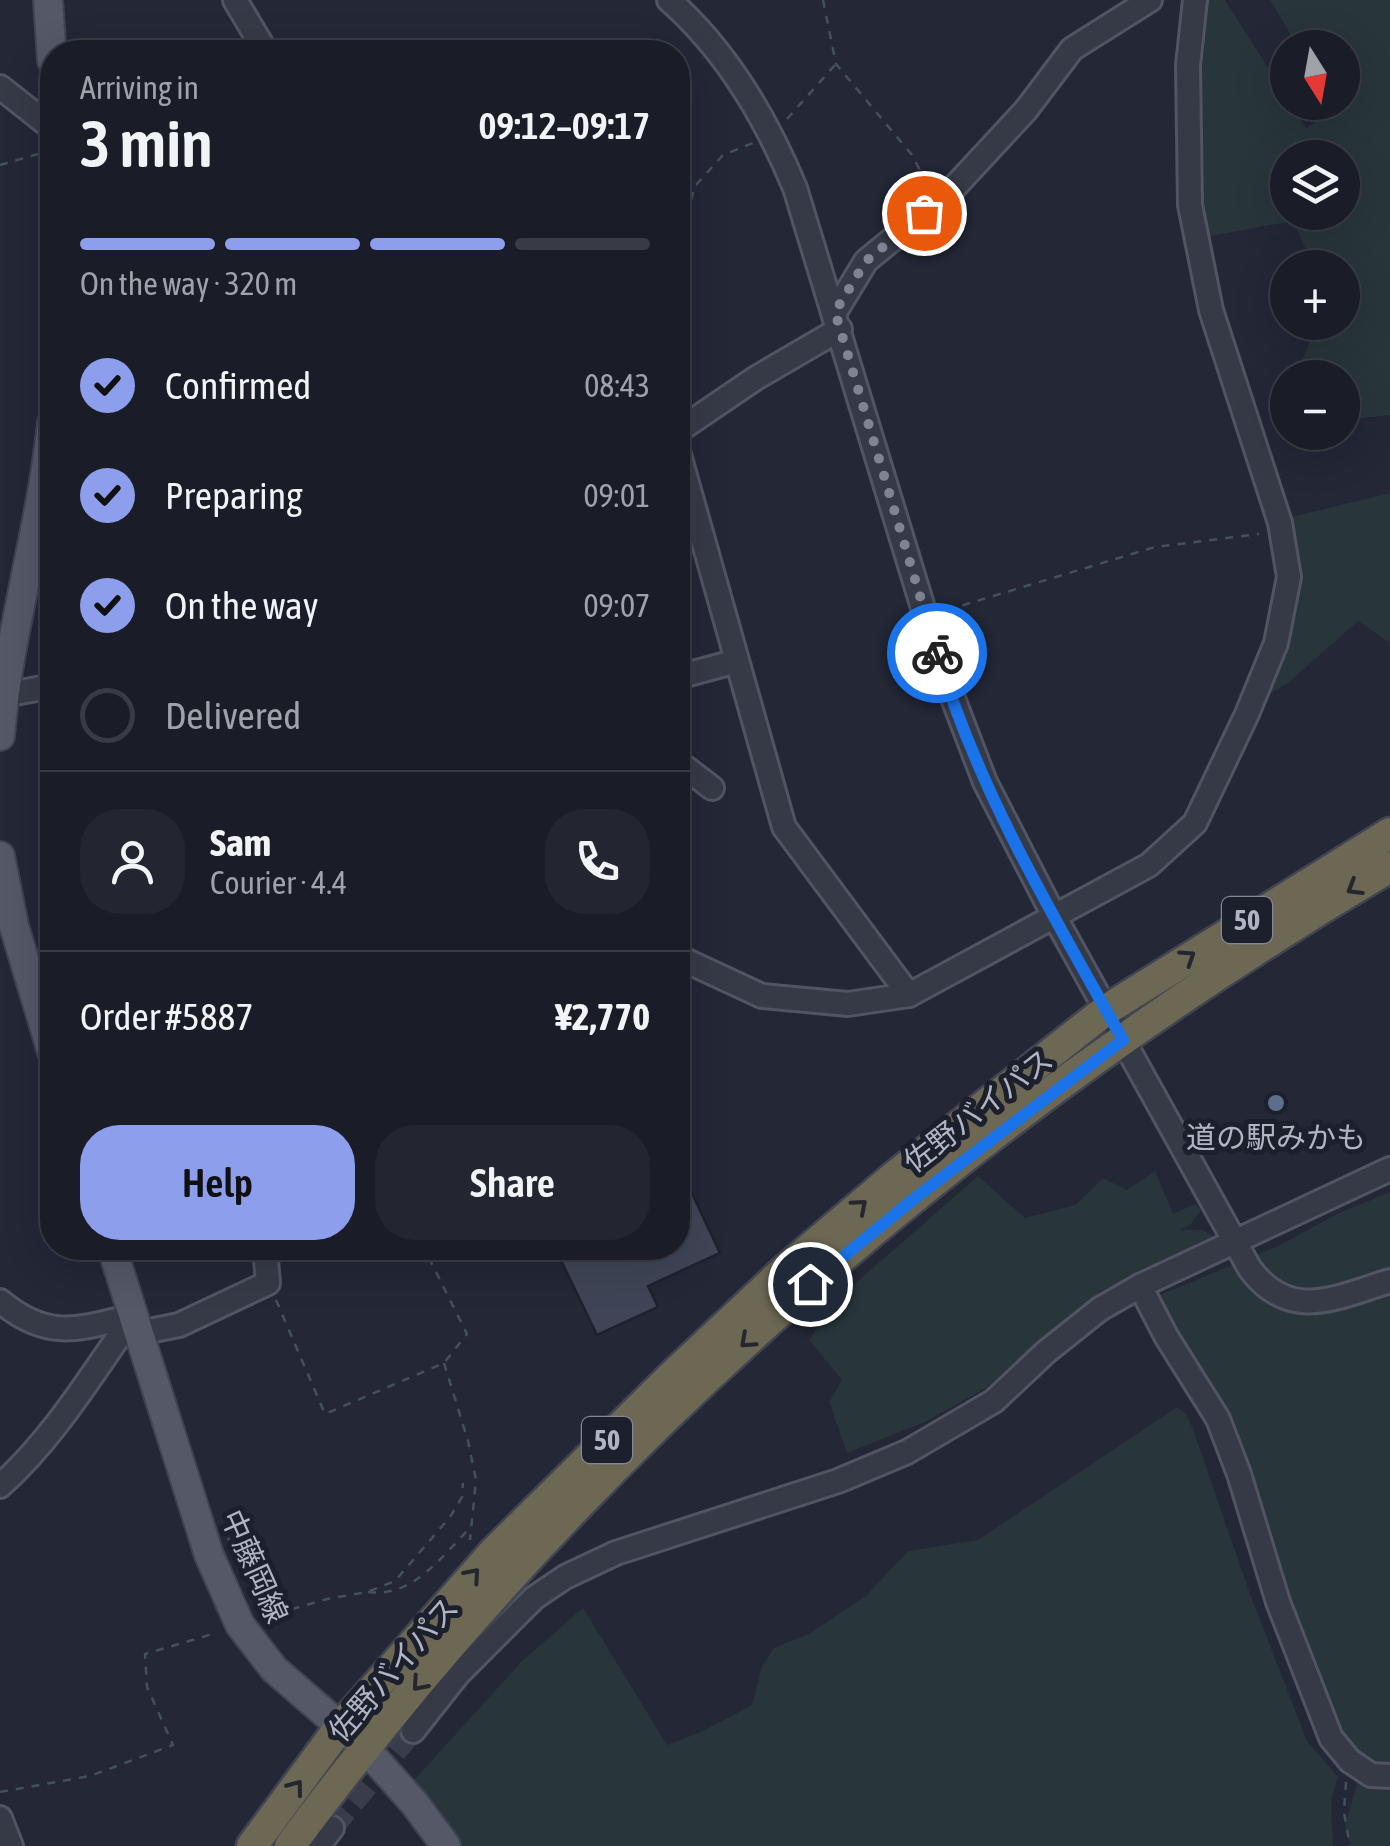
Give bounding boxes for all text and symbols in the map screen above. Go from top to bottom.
north arrow [1270,30,1360,120]
map controls [1270,30,1360,450]
text: Arriving in [80,69,199,106]
text: 09:12–09:17 [478,104,650,147]
text: 3 min [80,106,213,181]
button: layers [1270,140,1360,230]
pin [882,171,967,256]
icon: bag [897,186,952,241]
button: + [1270,250,1360,340]
text: On the way · 320 m [80,265,297,302]
icon: check [80,358,135,413]
button: − [1270,360,1360,450]
text: Confirmed [165,364,311,407]
text: 08:43 [584,367,650,404]
icon: check [80,468,135,523]
text: Preparing [165,474,303,517]
text: 09:01 [584,477,650,514]
icon: check [80,578,135,633]
text: On the way [165,584,318,627]
text: 09:07 [584,587,650,624]
courier [887,603,987,703]
icon: bike [910,626,965,681]
text: Delivered [165,694,301,737]
button: person [80,809,185,914]
button: phone [545,809,650,914]
text: Sam [210,821,271,864]
text: Courier · 4.4 [210,864,347,901]
one-way arrow [1347,876,1365,896]
road number: 50 [1222,897,1272,943]
one-way arrow [1178,951,1196,970]
text: Order #5887 [80,995,253,1038]
text: ¥2,770 [555,995,650,1038]
street label: 佐野バイパス [897,1041,1059,1179]
marker: 道の駅みかも [1265,1092,1287,1114]
place label: 道の駅みかも [1186,1120,1366,1154]
button: Help [80,1125,355,1240]
button: Share [375,1125,650,1240]
one-way arrow [849,1199,867,1217]
pin [768,1242,853,1327]
icon: home [783,1257,838,1312]
one-way arrow [740,1329,759,1347]
road number: 50 [582,1417,632,1463]
street label: 中藤岡線 [215,1504,295,1628]
one-way arrow [462,1568,480,1587]
street label: 佐野バイパス [321,1590,465,1748]
one-way arrow [412,1672,430,1690]
one-way arrow [284,1780,302,1798]

